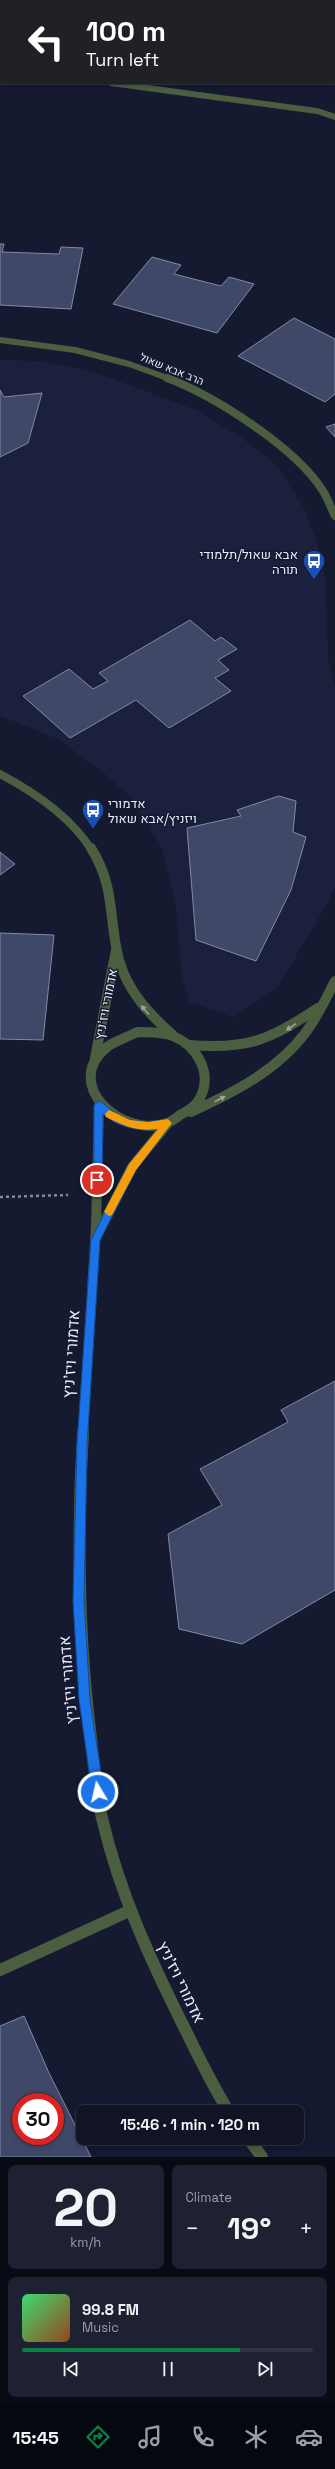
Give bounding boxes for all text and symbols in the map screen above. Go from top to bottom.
text: 100 m [86,13,166,49]
icon: left [20,16,72,68]
text: Turn left [86,48,159,71]
street label: הרב אבא שאול [138,350,206,388]
place label: אבא שאול/תלמודי תורה [200,546,298,578]
bus stop icon: אבא שאול/תלמודי תורה [301,548,327,581]
place label: אדמורי ויזניץ/אבא שאול [108,795,197,827]
bus stop icon: אדמורי ויזניץ/אבא שאול [80,797,106,830]
street label: אדמורי ויז'ניץ [91,967,121,1041]
one-way arrow [141,1004,150,1015]
one-way arrow [285,1023,296,1031]
one-way arrow [214,1096,225,1102]
pin [80,1163,114,1197]
icon: arrive [86,1169,108,1191]
street label: אדמורי ויז'ניץ [57,1309,85,1399]
street label: אדמורי ויז'ניץ [54,1635,82,1725]
position arrow [77,1771,119,1813]
street label: אדמורי ויז'ניץ [152,1938,210,2026]
speed limit sign: 30 [12,2093,64,2145]
text: 15:46 · 1 min · 120 m [120,2115,260,2134]
text: 20 [53,2175,118,2241]
text: Climate [186,2189,232,2206]
text: 19° [227,2209,271,2248]
text: − [186,2214,199,2242]
text: + [299,2214,313,2242]
text: km/h [70,2234,101,2251]
text: 99.8 FM [82,2300,139,2319]
text: Music [82,2319,119,2336]
icon: previous [60,2358,82,2380]
icon: pause [157,2358,179,2380]
icon: next [254,2358,276,2380]
icon: directions [84,2423,112,2451]
icon: music [136,2423,164,2451]
icon: phone [189,2423,217,2451]
icon: climate [242,2423,270,2451]
icon: car [295,2423,323,2451]
text: 15:45 [12,2426,59,2449]

